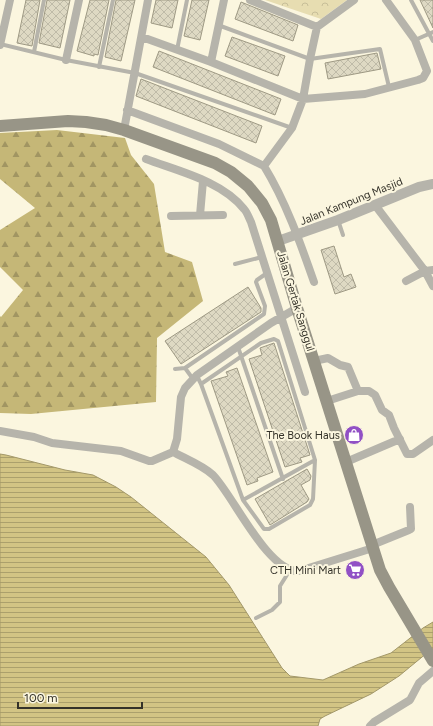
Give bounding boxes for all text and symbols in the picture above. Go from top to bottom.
street label: Jalan Kampung Masjid [298,175,404,228]
street label: Jalan Gertak Sanggul [274,250,317,353]
shop icon: The Book Haus [343,424,365,446]
place label: The Book Haus [266,429,340,442]
supermarket icon: CTH Mini Mart [344,559,366,581]
place label: CTH Mini Mart [270,564,341,577]
scale bar [18,684,142,710]
text: 100 m [24,691,58,705]

